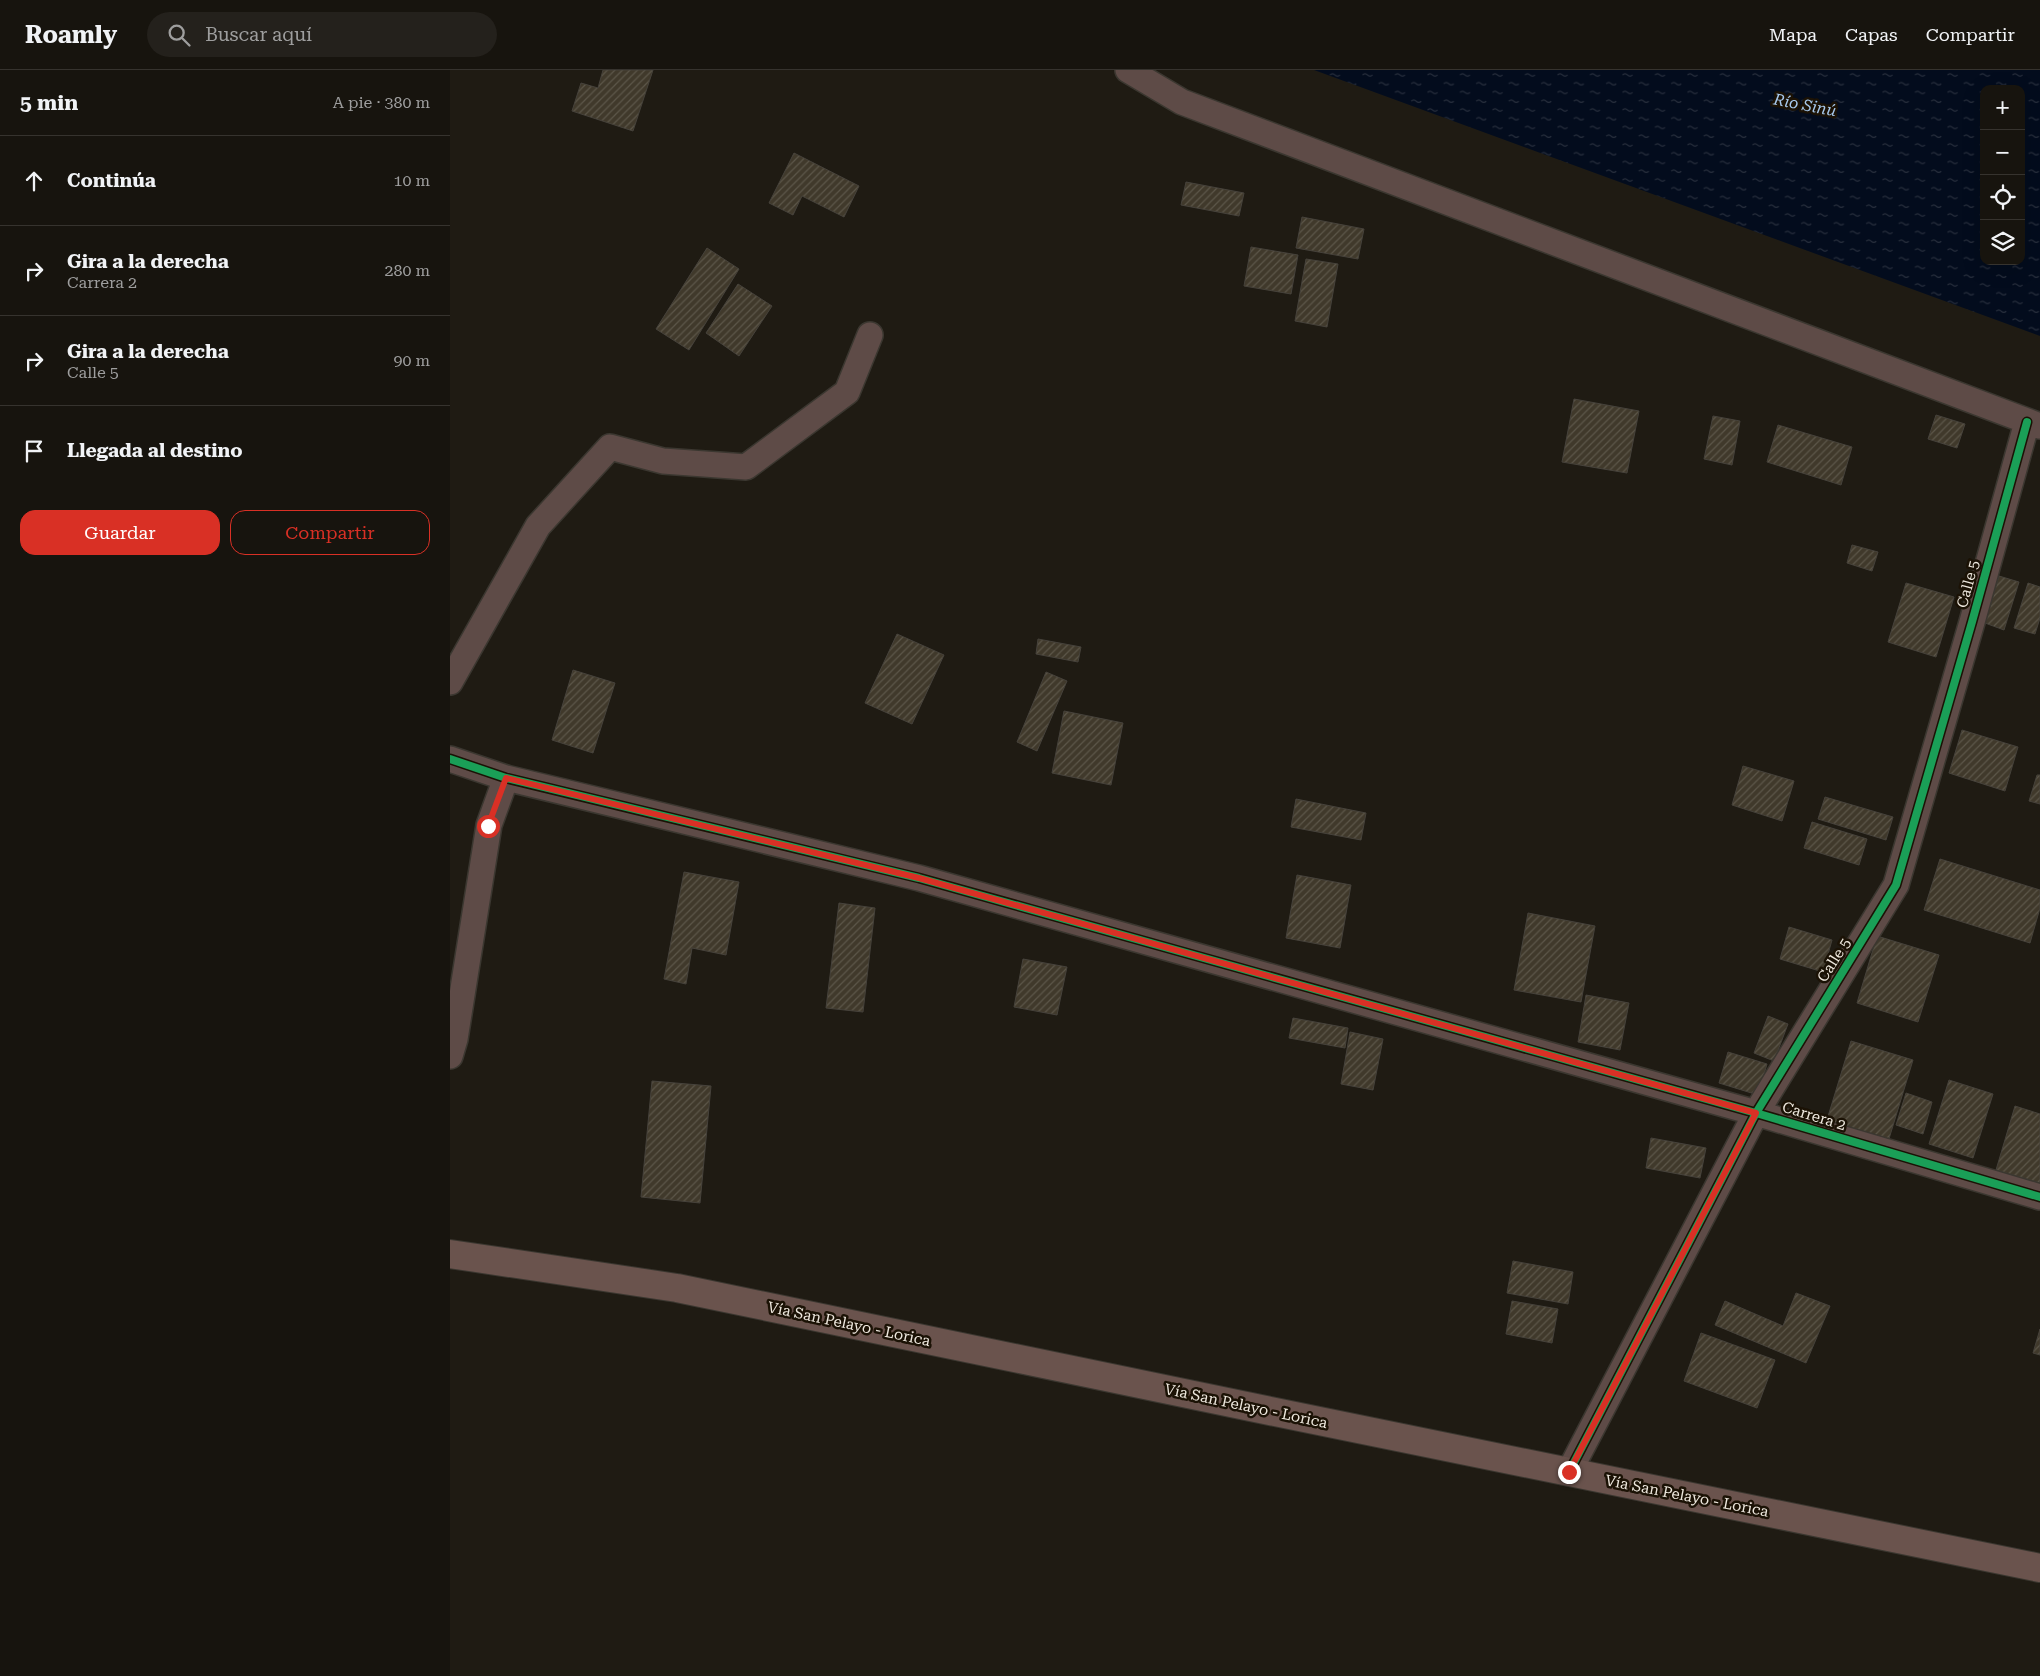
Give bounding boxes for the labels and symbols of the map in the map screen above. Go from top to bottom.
water label: Río Sinú [1771,89,1838,120]
street label: Calle 5 [1953,558,1983,610]
route start [477,815,500,838]
street label: Calle 5 [1813,935,1855,985]
street label: Carrera 2 [1780,1098,1848,1134]
street label: Vía San Pelayo - Lorica [766,1298,932,1350]
street label: Vía San Pelayo - Lorica [1163,1380,1329,1432]
route end [1558,1461,1581,1484]
street label: Vía San Pelayo - Lorica [1604,1471,1770,1521]

